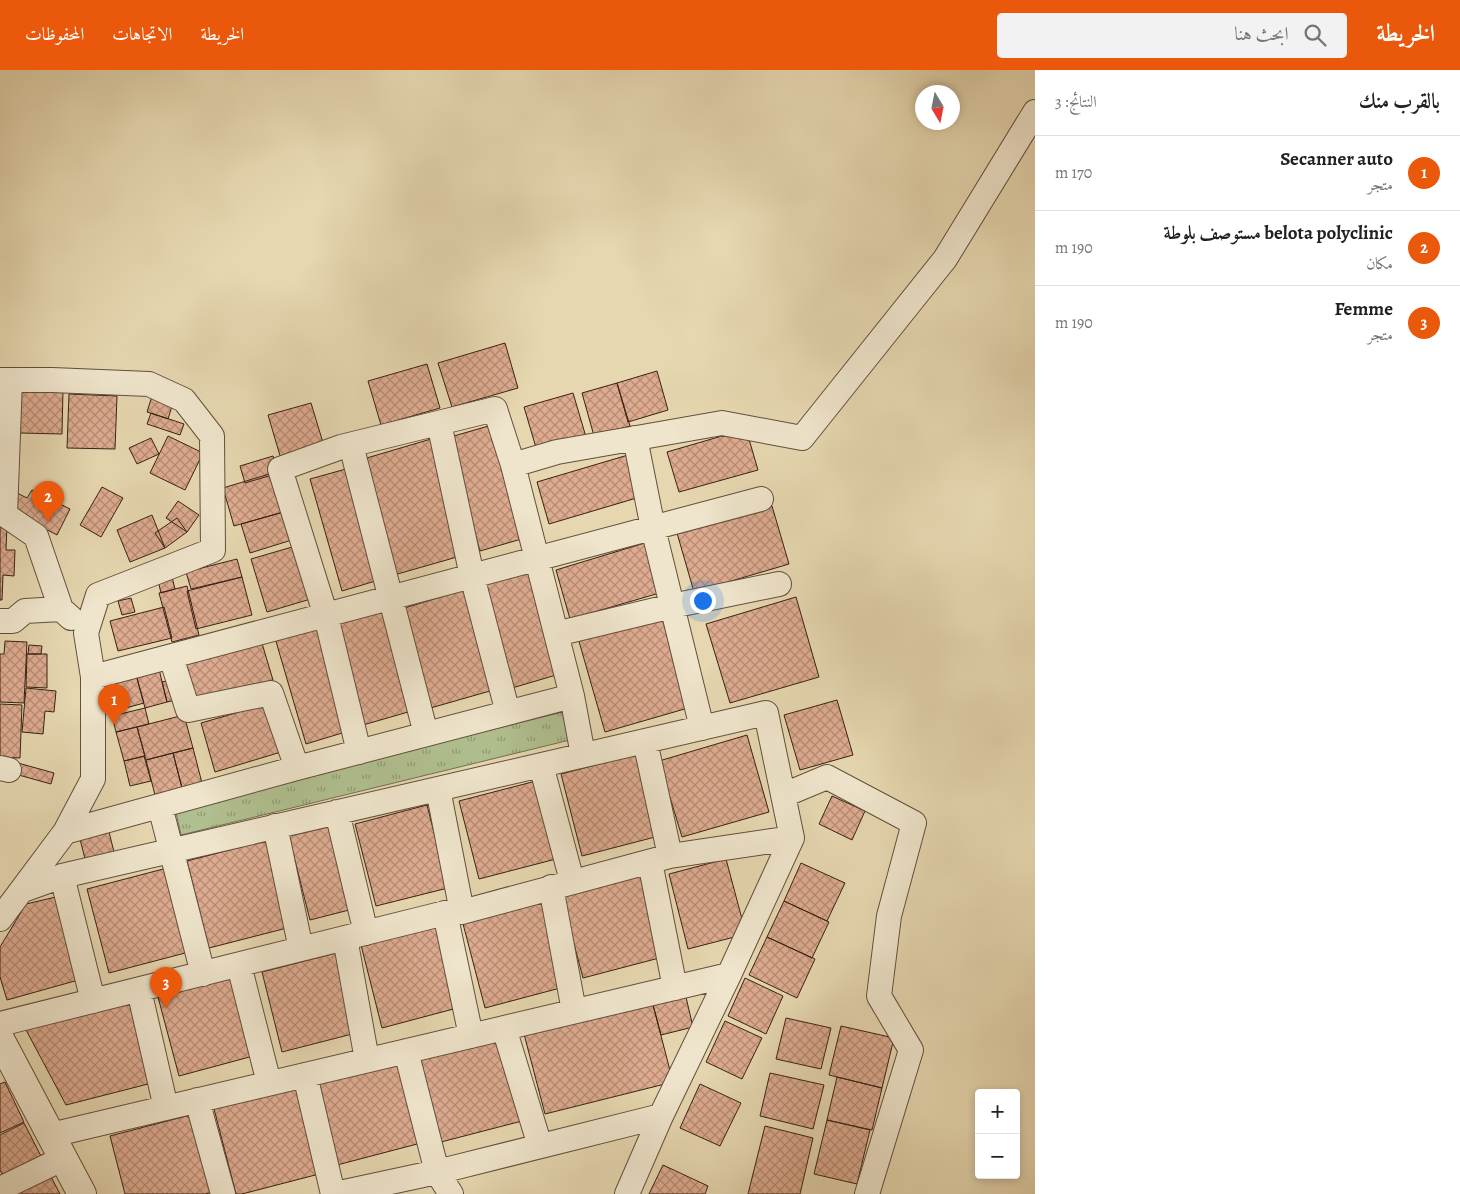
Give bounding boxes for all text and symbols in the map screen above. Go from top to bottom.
search box [997,13,1347,58]
text: الخريطة [1377,17,1435,49]
text: ابحث هنا [1234,21,1289,47]
icon: search [1301,21,1329,49]
text: المحفوظات [25,22,84,46]
text: الاتجاهات [112,22,172,46]
text: الخريطة [200,22,244,46]
north arrow [915,85,960,130]
text: بالقرب منك [1359,87,1440,115]
text: النتائج: 3 [1055,91,1097,113]
text: Secanner auto [1280,146,1393,172]
text: 170 m [1055,162,1092,184]
text: 1 [1421,162,1427,184]
text: متجر [1368,174,1393,196]
text: belota polyclinic مستوصف بلوطة [1164,220,1393,246]
text: 190 m [1055,237,1093,259]
text: 2 [1420,237,1428,259]
text: مكان [1366,253,1393,275]
text: Femme [1334,296,1393,322]
text: 190 m [1055,312,1093,334]
text: 3 [1421,312,1427,334]
text: متجر [1368,324,1393,346]
pin: 2 [32,481,64,522]
your location [690,588,716,614]
pin: 1 [98,684,130,725]
pin: 3 [150,967,182,1008]
map controls [975,1089,1020,1179]
button: + [975,1089,1020,1134]
button: − [975,1134,1020,1179]

